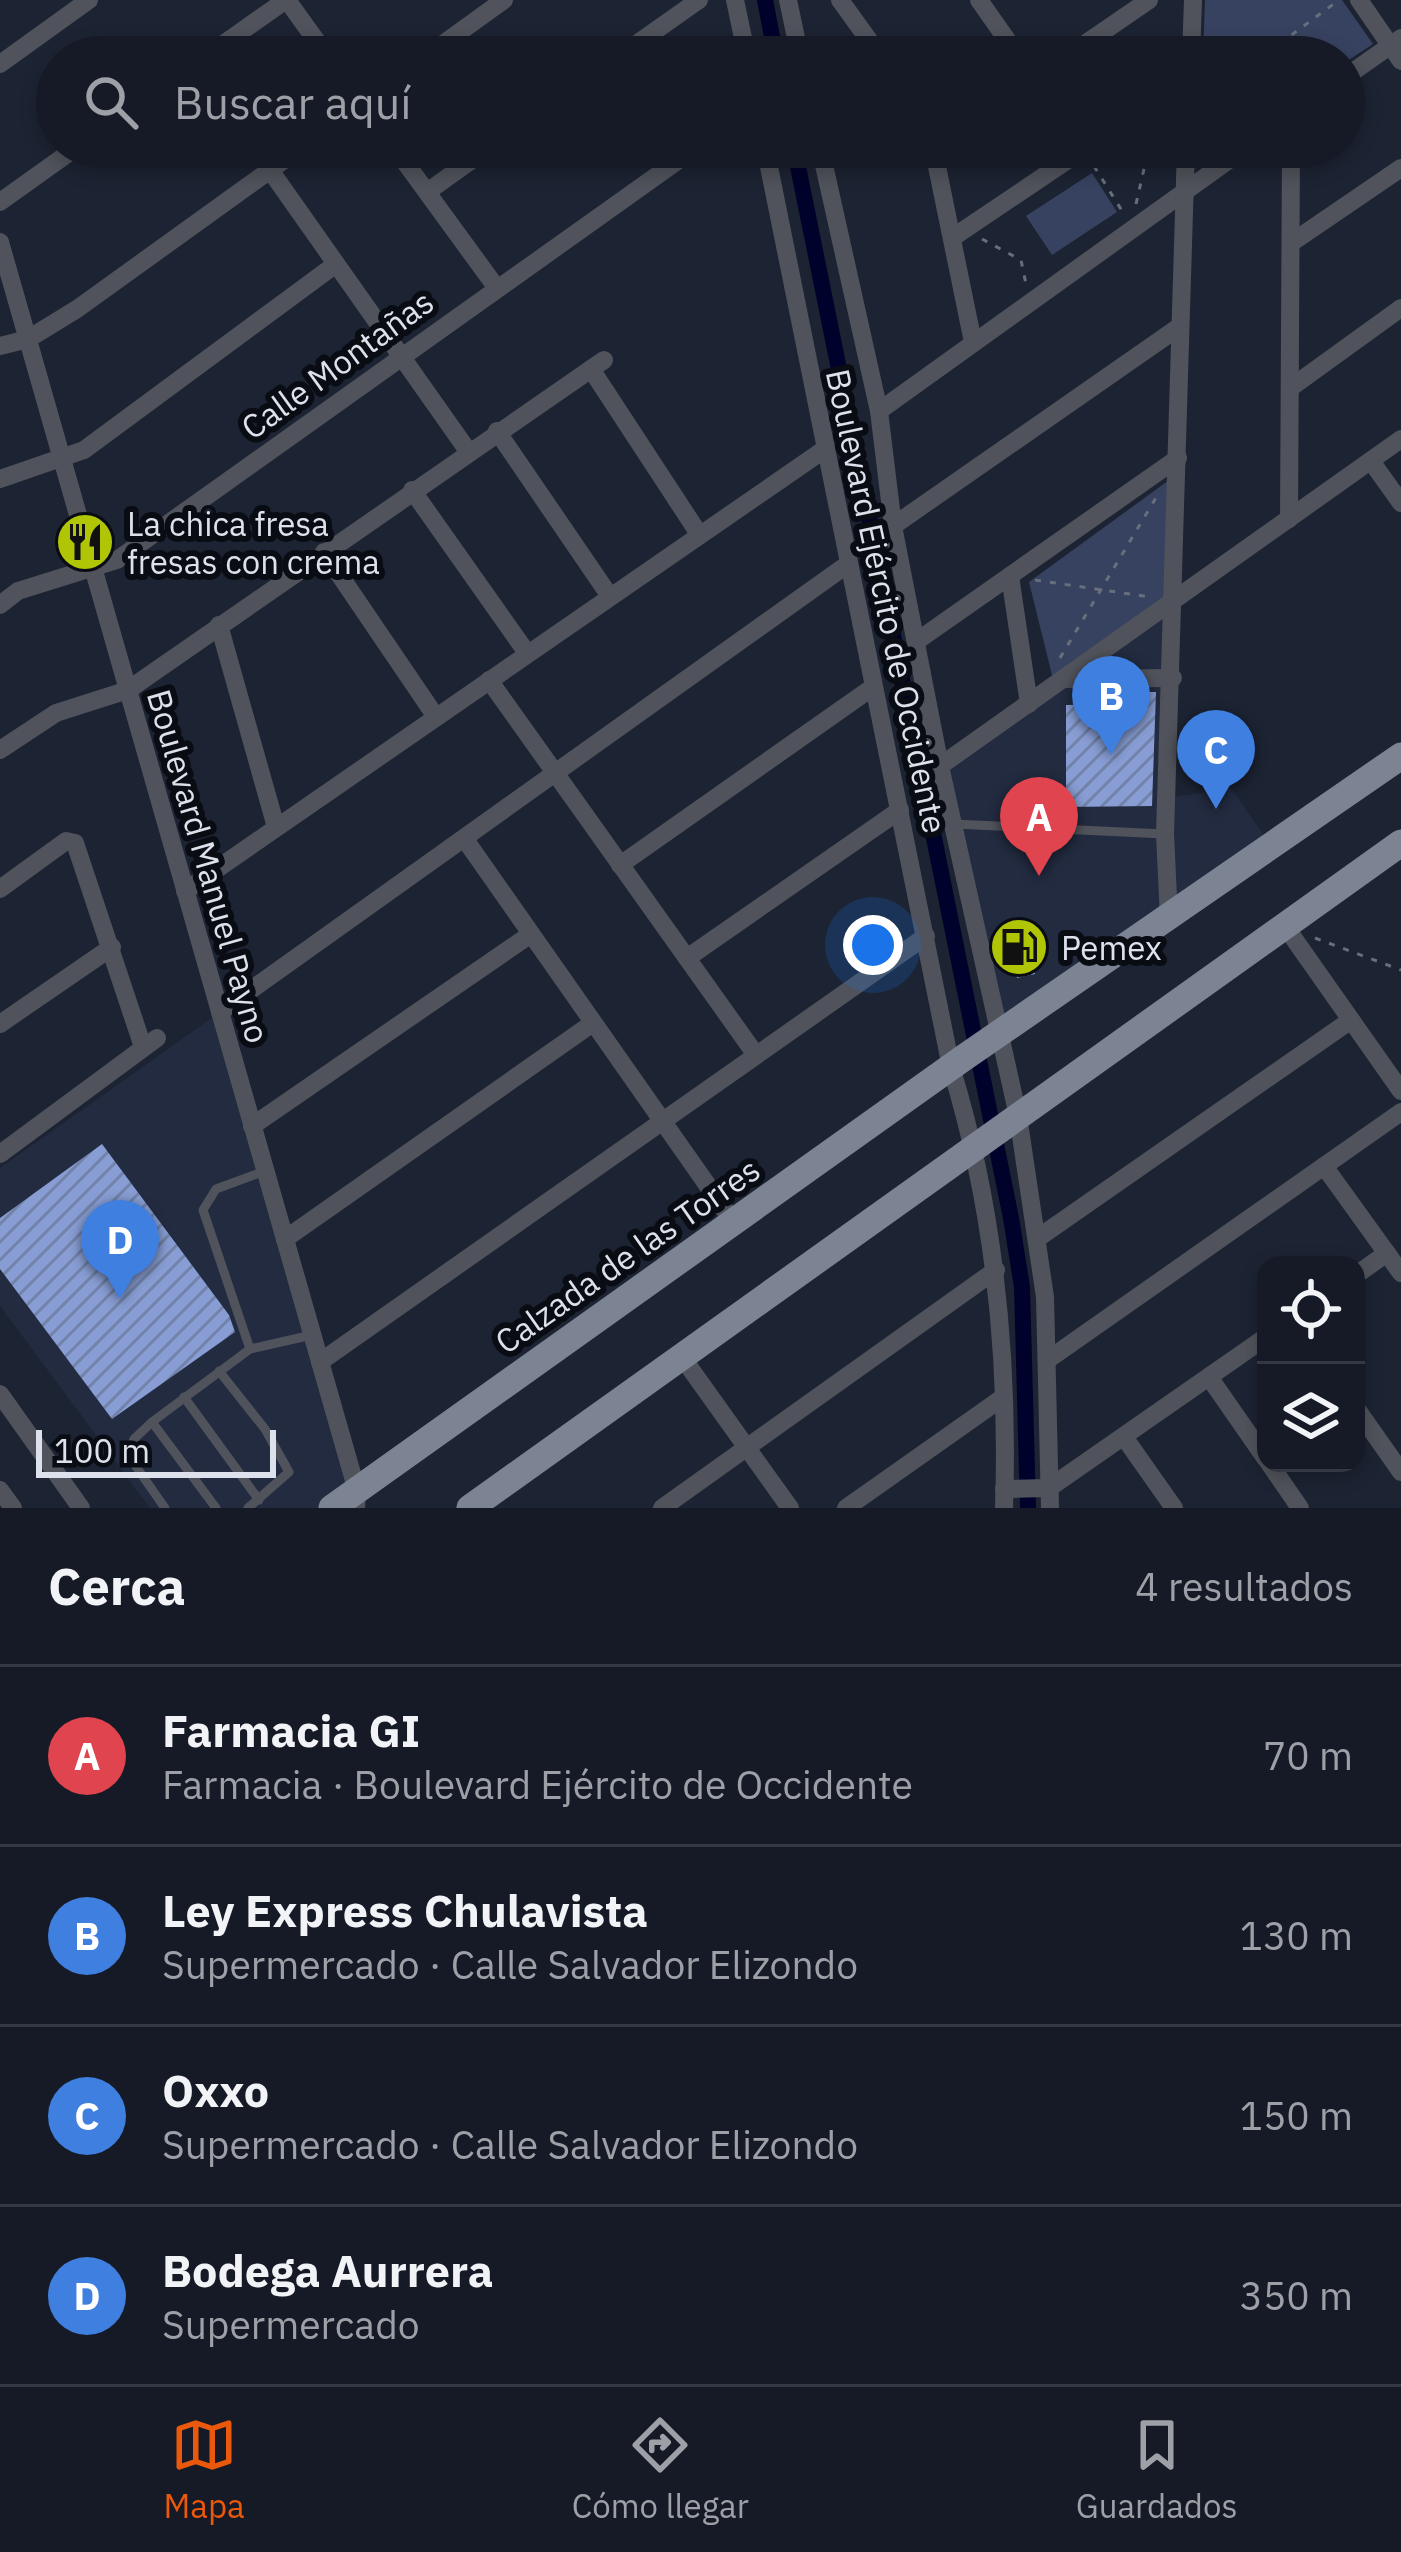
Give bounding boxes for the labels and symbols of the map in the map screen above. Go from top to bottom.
street label: Calle Montañas [232,280,442,448]
street label: Boulevard Ejército de Occidente [817,365,957,837]
place label: La chica fresa fresas con crema [127,502,380,583]
restaurant icon: La chica fresa fresas con crema [54,511,116,573]
pin: B [1072,656,1150,755]
street label: Boulevard Manuel Payno [138,684,280,1048]
pin: C [1177,710,1255,809]
pin: A [1000,777,1078,876]
your location [843,915,903,975]
fuel station icon: Pemex [988,916,1050,978]
place label: Pemex [1061,926,1162,969]
street label: Calzada de las Torres [486,1147,768,1363]
pin: D [81,1200,159,1299]
scale bar [36,1424,276,1477]

